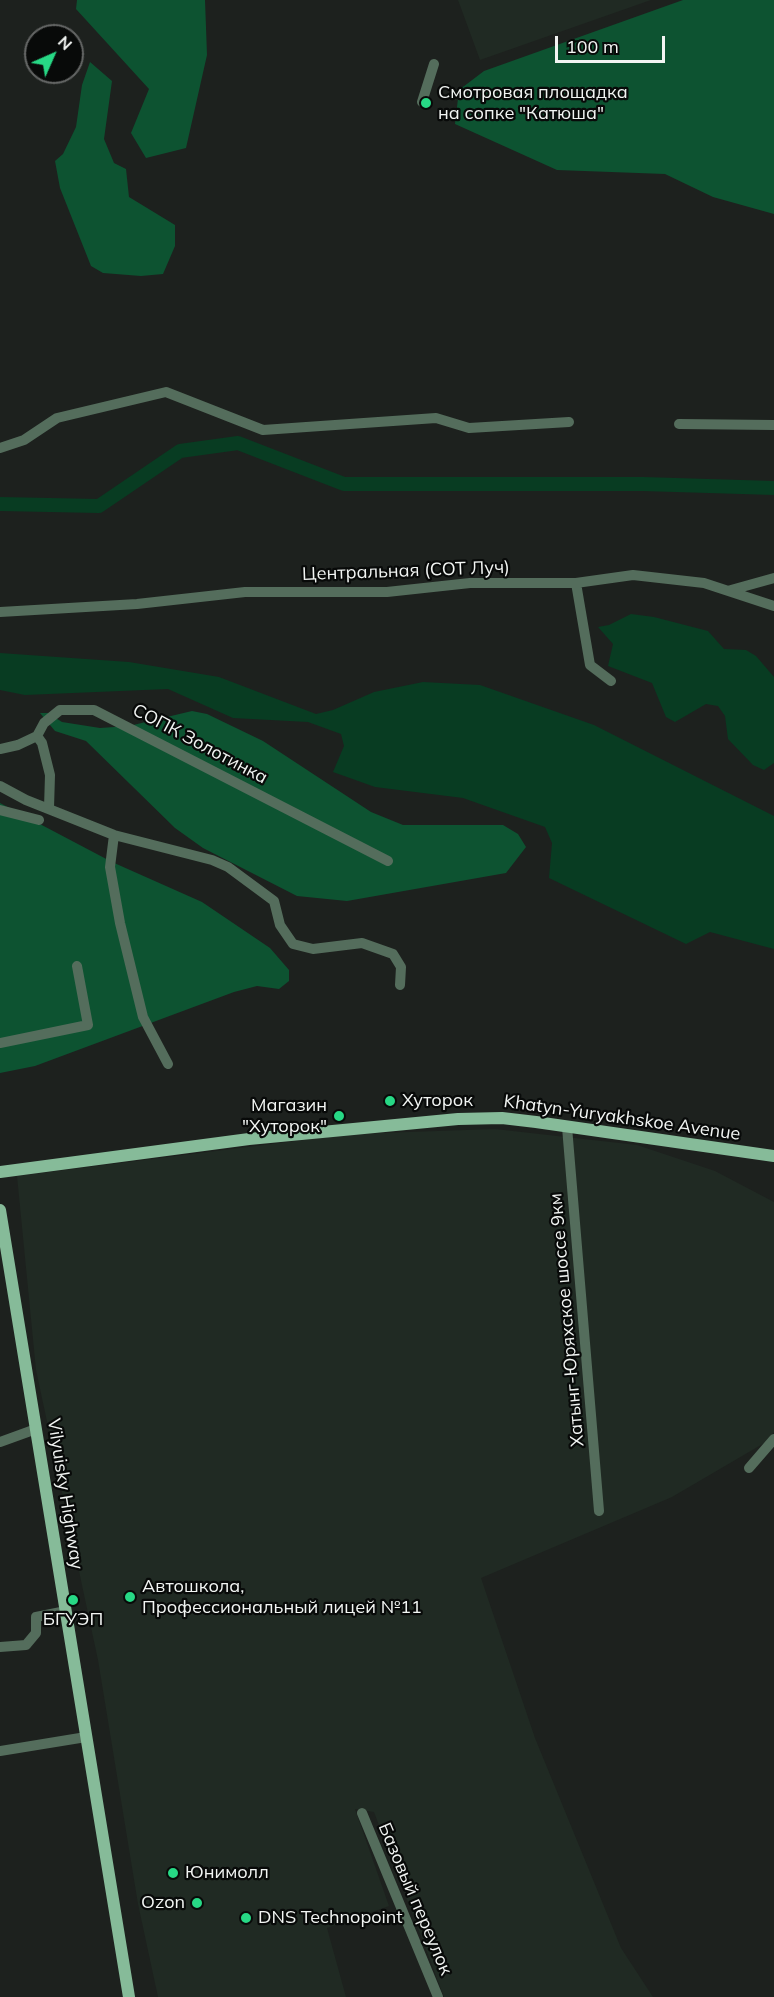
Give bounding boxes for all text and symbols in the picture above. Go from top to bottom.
north arrow [24,24,84,84]
scale bar [558,24,668,62]
text: N [54,31,77,54]
text: 100 m [566,35,619,58]
place label: Смотровая площадка на сопке "Катюша" [438,82,628,124]
marker: Смотровая площадка на сопке "Катюша" [419,96,433,110]
street label: Центральная (СОТ Луч) [302,557,510,585]
street label: СОПК Золотинка [129,699,271,789]
place label: Хуторок [402,1090,473,1112]
street label: Khatyn-Yuryakhskoe Avenue [502,1091,742,1145]
marker: Хуторок [383,1094,397,1108]
place label: Магазин "Хуторок" [242,1095,327,1138]
marker: Магазин "Хуторок" [332,1109,346,1123]
street label: Хатынг-Юряхское шоссе 9км [545,1192,589,1448]
street label: Vilyuisky Highway [42,1417,88,1571]
place label: Автошкола, Профессиональный лицей №11 [142,1576,422,1618]
marker: Автошкола, Профессиональный лицей №11 [123,1590,137,1604]
marker: БГУЭП [66,1593,80,1607]
place label: БГУЭП [43,1609,103,1631]
street label: Базовый переулок [373,1820,457,1978]
place label: Юнимолл [185,1862,269,1884]
marker: Юнимолл [166,1866,180,1880]
place label: Ozon [141,1892,185,1914]
marker: Ozon [190,1896,204,1910]
place label: DNS Technopoint [258,1907,403,1929]
marker: DNS Technopoint [239,1911,253,1925]

